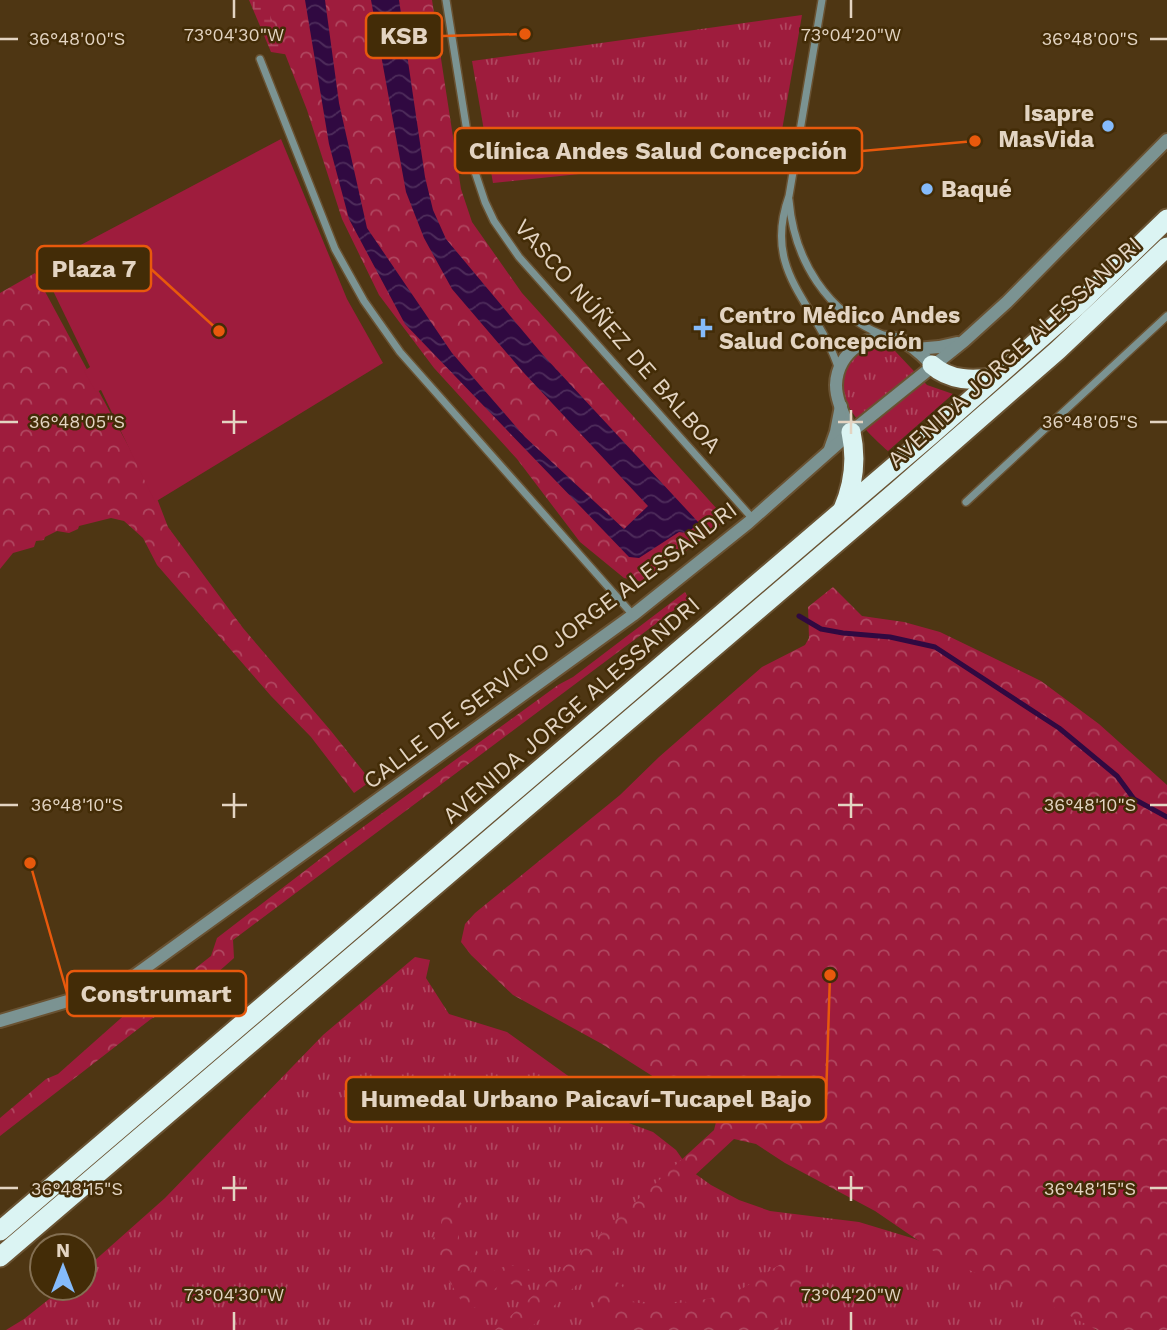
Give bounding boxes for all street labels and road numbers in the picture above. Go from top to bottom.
street label: VASCO NÚÑEZ DE BALBOA [509,214,727,459]
street label: AVENIDA JORGE ALESSANDRI [882,231,1147,473]
street label: CALLE DE SERVICIO JORGE ALESSANDRI [358,496,742,795]
street label: AVENIDA JORGE ALESSANDRI [437,591,705,829]

